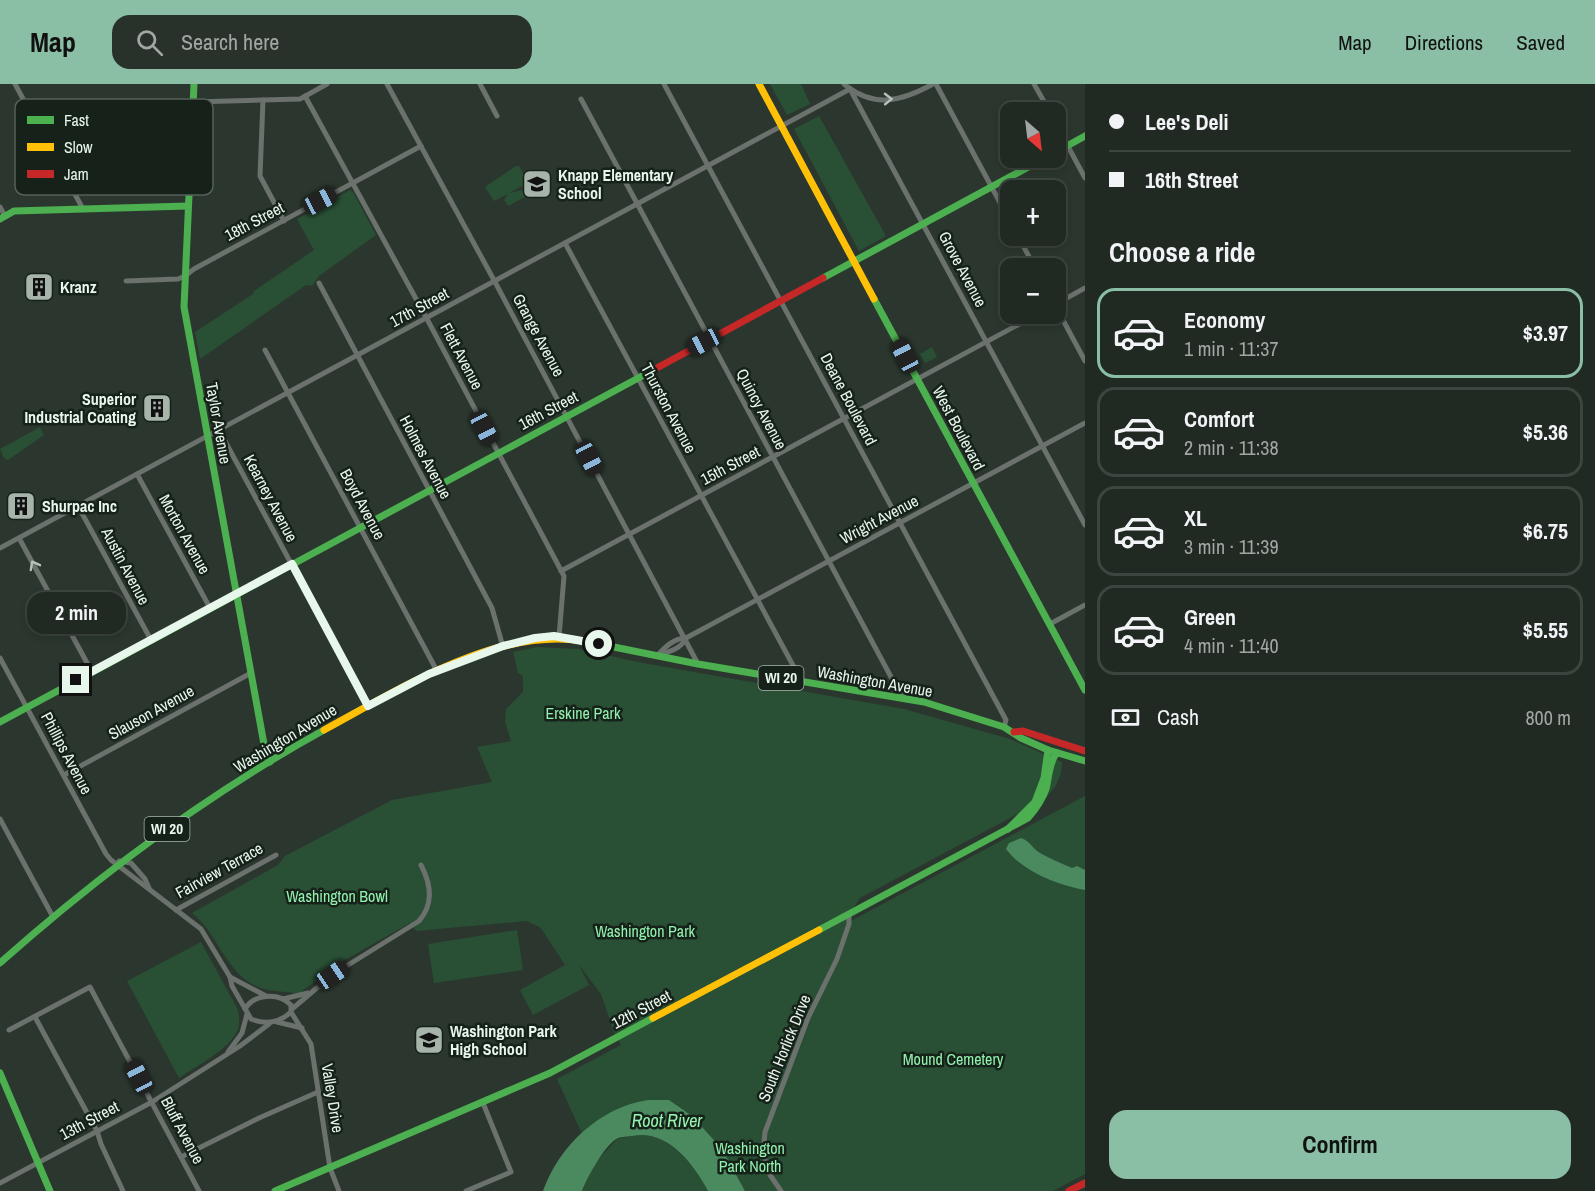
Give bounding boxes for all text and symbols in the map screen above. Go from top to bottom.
search box [112,15,532,69]
text: Map [30,23,76,61]
icon: search [133,26,166,59]
text: Search here [181,27,279,57]
text: Map [1338,28,1372,57]
text: Directions [1405,28,1483,57]
text: Saved [1516,28,1565,57]
one-way arrow [883,93,892,105]
legend [15,99,213,195]
north arrow [1000,102,1066,168]
map controls [1000,102,1066,324]
text: Lee's Deli [1145,107,1229,137]
text: Fast [64,109,89,131]
text: Slow [64,136,93,158]
text: Jam [64,163,89,185]
place label: Knapp Elementary School [558,164,674,204]
text: 16th Street [1145,165,1238,195]
school or university icon: Knapp Elementary School [521,168,553,200]
button: + [1000,180,1066,246]
car [300,185,340,217]
street label: 18th Street [220,196,288,246]
street label: Grove Avenue [934,227,992,311]
text: Choose a ride [1109,234,1255,270]
button: − [1000,258,1066,324]
building icon: Kranz [23,271,55,303]
place label: Kranz [60,276,97,298]
street label: 17th Street [386,282,453,332]
street label: Grange Avenue [508,290,570,380]
text: Economy [1184,305,1265,335]
icon: car [1112,306,1166,360]
text: $3.97 [1523,318,1568,348]
street label: Flett Avenue [435,319,489,393]
car [684,326,724,358]
text: 1 min · 11:37 [1184,335,1279,362]
car [889,336,921,376]
street label: Deane Boulevard [815,349,883,449]
street label: Thurston Avenue [636,359,702,457]
street label: Quincy Avenue [731,365,793,453]
street label: Taylor Avenue [201,380,237,466]
street label: West Boulevard [928,382,990,474]
street label: 16th Street [514,385,582,435]
place label: Superior Industrial Coating [24,388,137,428]
building icon: Superior Industrial Coating [141,392,173,424]
text: Comfort [1184,404,1254,434]
icon: car [1112,405,1166,459]
car [468,408,500,448]
street label: Holmes Avenue [395,411,457,503]
text: $5.36 [1523,417,1568,447]
text: 2 min · 11:38 [1184,434,1279,461]
car [573,438,605,478]
street label: 15th Street [696,440,764,490]
street label: Kearney Avenue [239,450,303,546]
street label: Boyd Avenue [335,465,391,543]
street label: Wright Avenue [836,489,922,549]
building icon: Shurpac Inc [5,490,37,522]
street label: Morton Avenue [154,490,216,578]
place label: Shurpac Inc [42,495,117,517]
text: XL [1184,503,1207,533]
icon: car [1112,504,1166,558]
text: $6.75 [1523,516,1568,546]
street label: Austin Avenue [96,523,156,608]
text: 3 min · 11:39 [1184,533,1279,560]
one-way arrow [30,561,41,571]
callout: 2 min [26,593,125,635]
text: 2 min [55,599,98,626]
text: Green [1184,602,1236,632]
icon: car [1112,603,1166,657]
text: $5.55 [1523,615,1568,645]
route start [585,630,612,657]
text: 4 min · 11:40 [1184,632,1279,659]
street label: Washington Avenue [816,660,934,702]
route end [62,666,89,693]
road number: WI 20 [758,666,804,690]
street label: Slauson Avenue [104,679,198,745]
street label: Washington Avenue [229,699,341,777]
icon: cash [1109,701,1142,734]
park label: Erskine Park [545,702,621,724]
text: Cash [1157,702,1199,732]
text: 800 m [1525,704,1571,731]
street label: Phillips Avenue [36,708,98,798]
road number: WI 20 [144,817,190,841]
street label: Fairview Terrace [171,837,267,903]
park label: Washington Bowl [286,885,388,907]
park label: Washington Park [595,920,696,942]
car [312,957,352,993]
street label: 12th Street [607,984,675,1034]
street label: South Horlick Drive [752,991,816,1105]
place label: Washington Park High School [450,1020,557,1060]
school or university icon: Washington Park High School [413,1024,445,1056]
park label: Mound Cemetery [903,1048,1004,1070]
car [123,1057,155,1097]
street label: Valley Drive [317,1062,349,1134]
street label: Bluff Avenue [156,1093,210,1167]
street label: 13th Street [55,1095,123,1145]
water label: Root River [632,1108,703,1133]
button: Confirm [1109,1110,1571,1179]
park label: Washington Park North [715,1137,785,1177]

